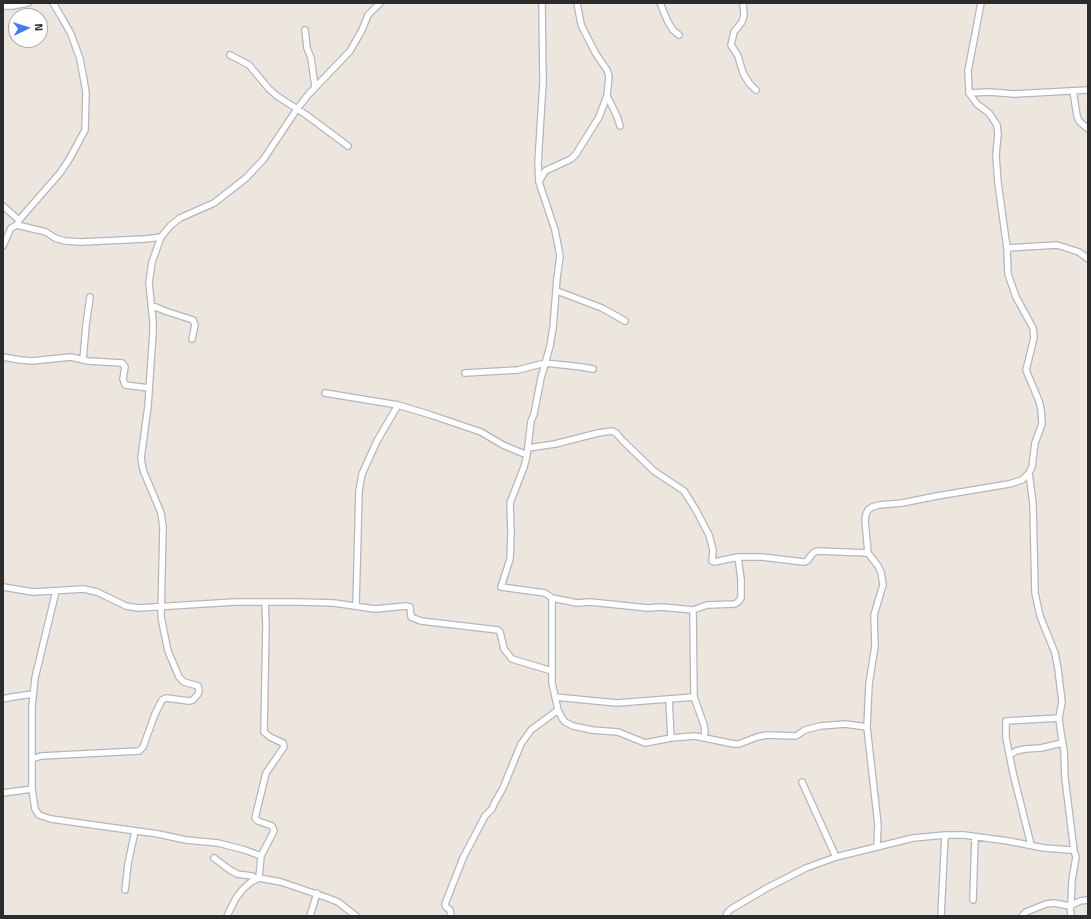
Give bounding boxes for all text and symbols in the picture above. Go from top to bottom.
north arrow [8,8,48,48]
text: N [31,23,47,32]

